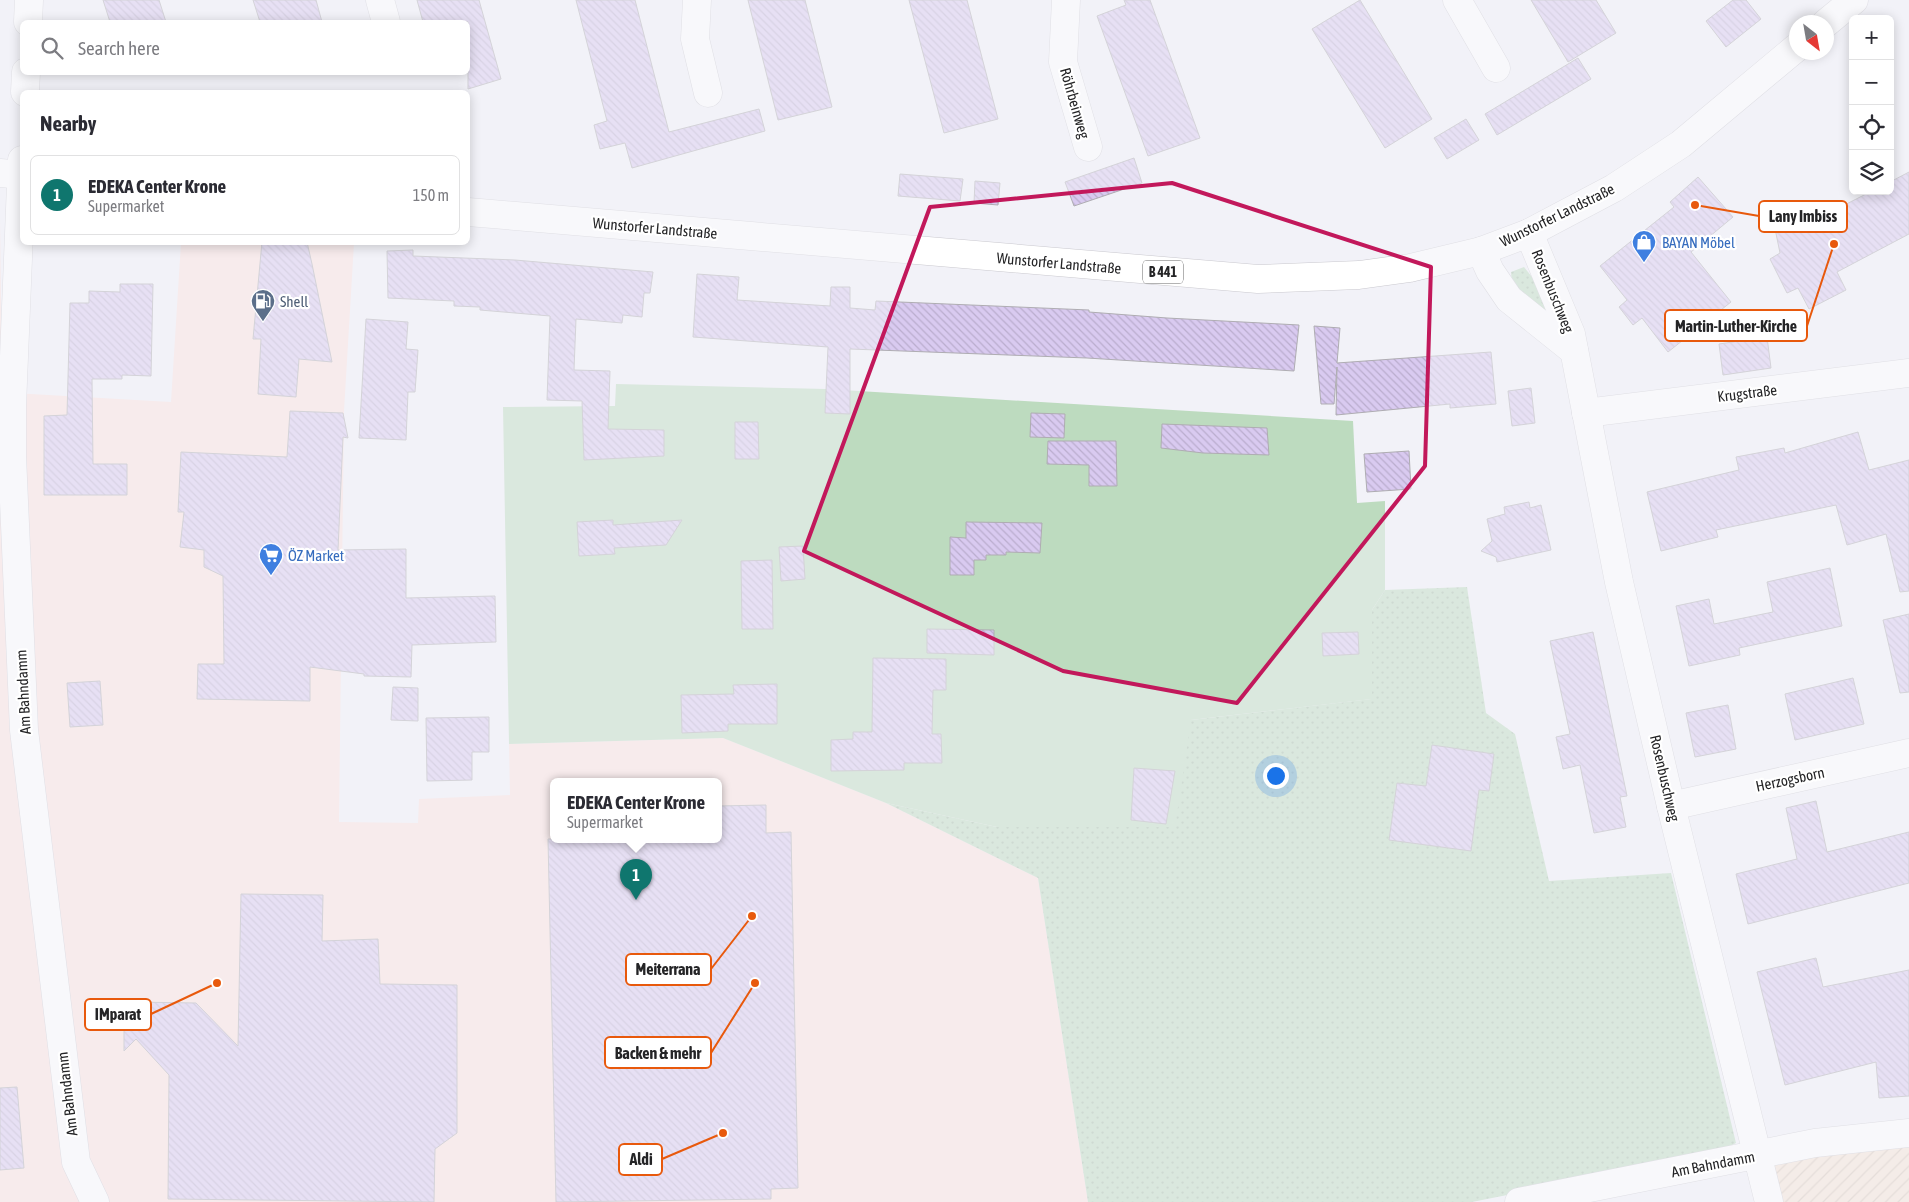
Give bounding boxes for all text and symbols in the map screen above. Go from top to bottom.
north arrow [1789,15,1834,60]
map controls [1849,15,1894,195]
button: + [1849,15,1894,60]
search box [20,20,470,75]
icon: search [38,34,66,62]
text: Search here [78,37,160,59]
button: − [1849,60,1894,105]
street label: Röhrbeinweg [1057,66,1093,141]
button: locate [1849,105,1894,150]
text: Nearby [40,111,96,135]
button: layers [1849,150,1894,195]
text: EDEKA Center Krone [88,175,226,197]
street label: Wunstorfer Landstraße [1497,180,1617,250]
text: 1 [53,186,61,204]
text: 150 m [413,186,449,204]
text: Supermarket [88,197,164,215]
callout: Lany Imbiss [1759,201,1847,232]
text: Lany Imbiss [1769,207,1838,225]
street label: Wunstorfer Landstraße [592,214,718,242]
shop icon: BAYAN Möbel [1631,229,1657,263]
place label: BAYAN Möbel [1662,234,1735,251]
street label: Rosenbuschweg [1529,247,1578,336]
street label: Wunstorfer Landstraße [996,249,1122,277]
road number: B 441 [1143,260,1183,284]
fuel station icon: Shell [250,288,276,322]
place label: Shell [280,293,308,310]
callout: Martin-Luther-Kirche [1665,310,1807,341]
text: Martin-Luther-Kirche [1675,317,1797,335]
street label: Krugstraße [1716,381,1778,405]
supermarket icon: ÖZ Market [258,542,284,576]
place label: ÖZ Market [288,547,344,564]
street label: Am Bahndamm [12,649,34,735]
street label: Rosenbuschweg [1647,733,1683,824]
your location [1263,763,1289,789]
street label: Herzogsborn [1754,763,1826,795]
popup [550,778,722,843]
text: EDEKA Center Krone [567,791,705,813]
text: Supermarket [567,813,643,831]
pin: 1 [620,859,652,900]
callout: Meiterrana [626,954,711,985]
text: Meiterrana [635,960,701,978]
callout: IMparat [85,999,151,1030]
text: IMparat [95,1005,142,1023]
callout: Backen & mehr [605,1037,711,1068]
text: Backen & mehr [615,1044,702,1062]
street label: Am Bahndamm [53,1051,81,1137]
callout: Aldi [619,1144,662,1175]
street label: Am Bahndamm [1670,1148,1756,1180]
text: Aldi [628,1150,653,1168]

